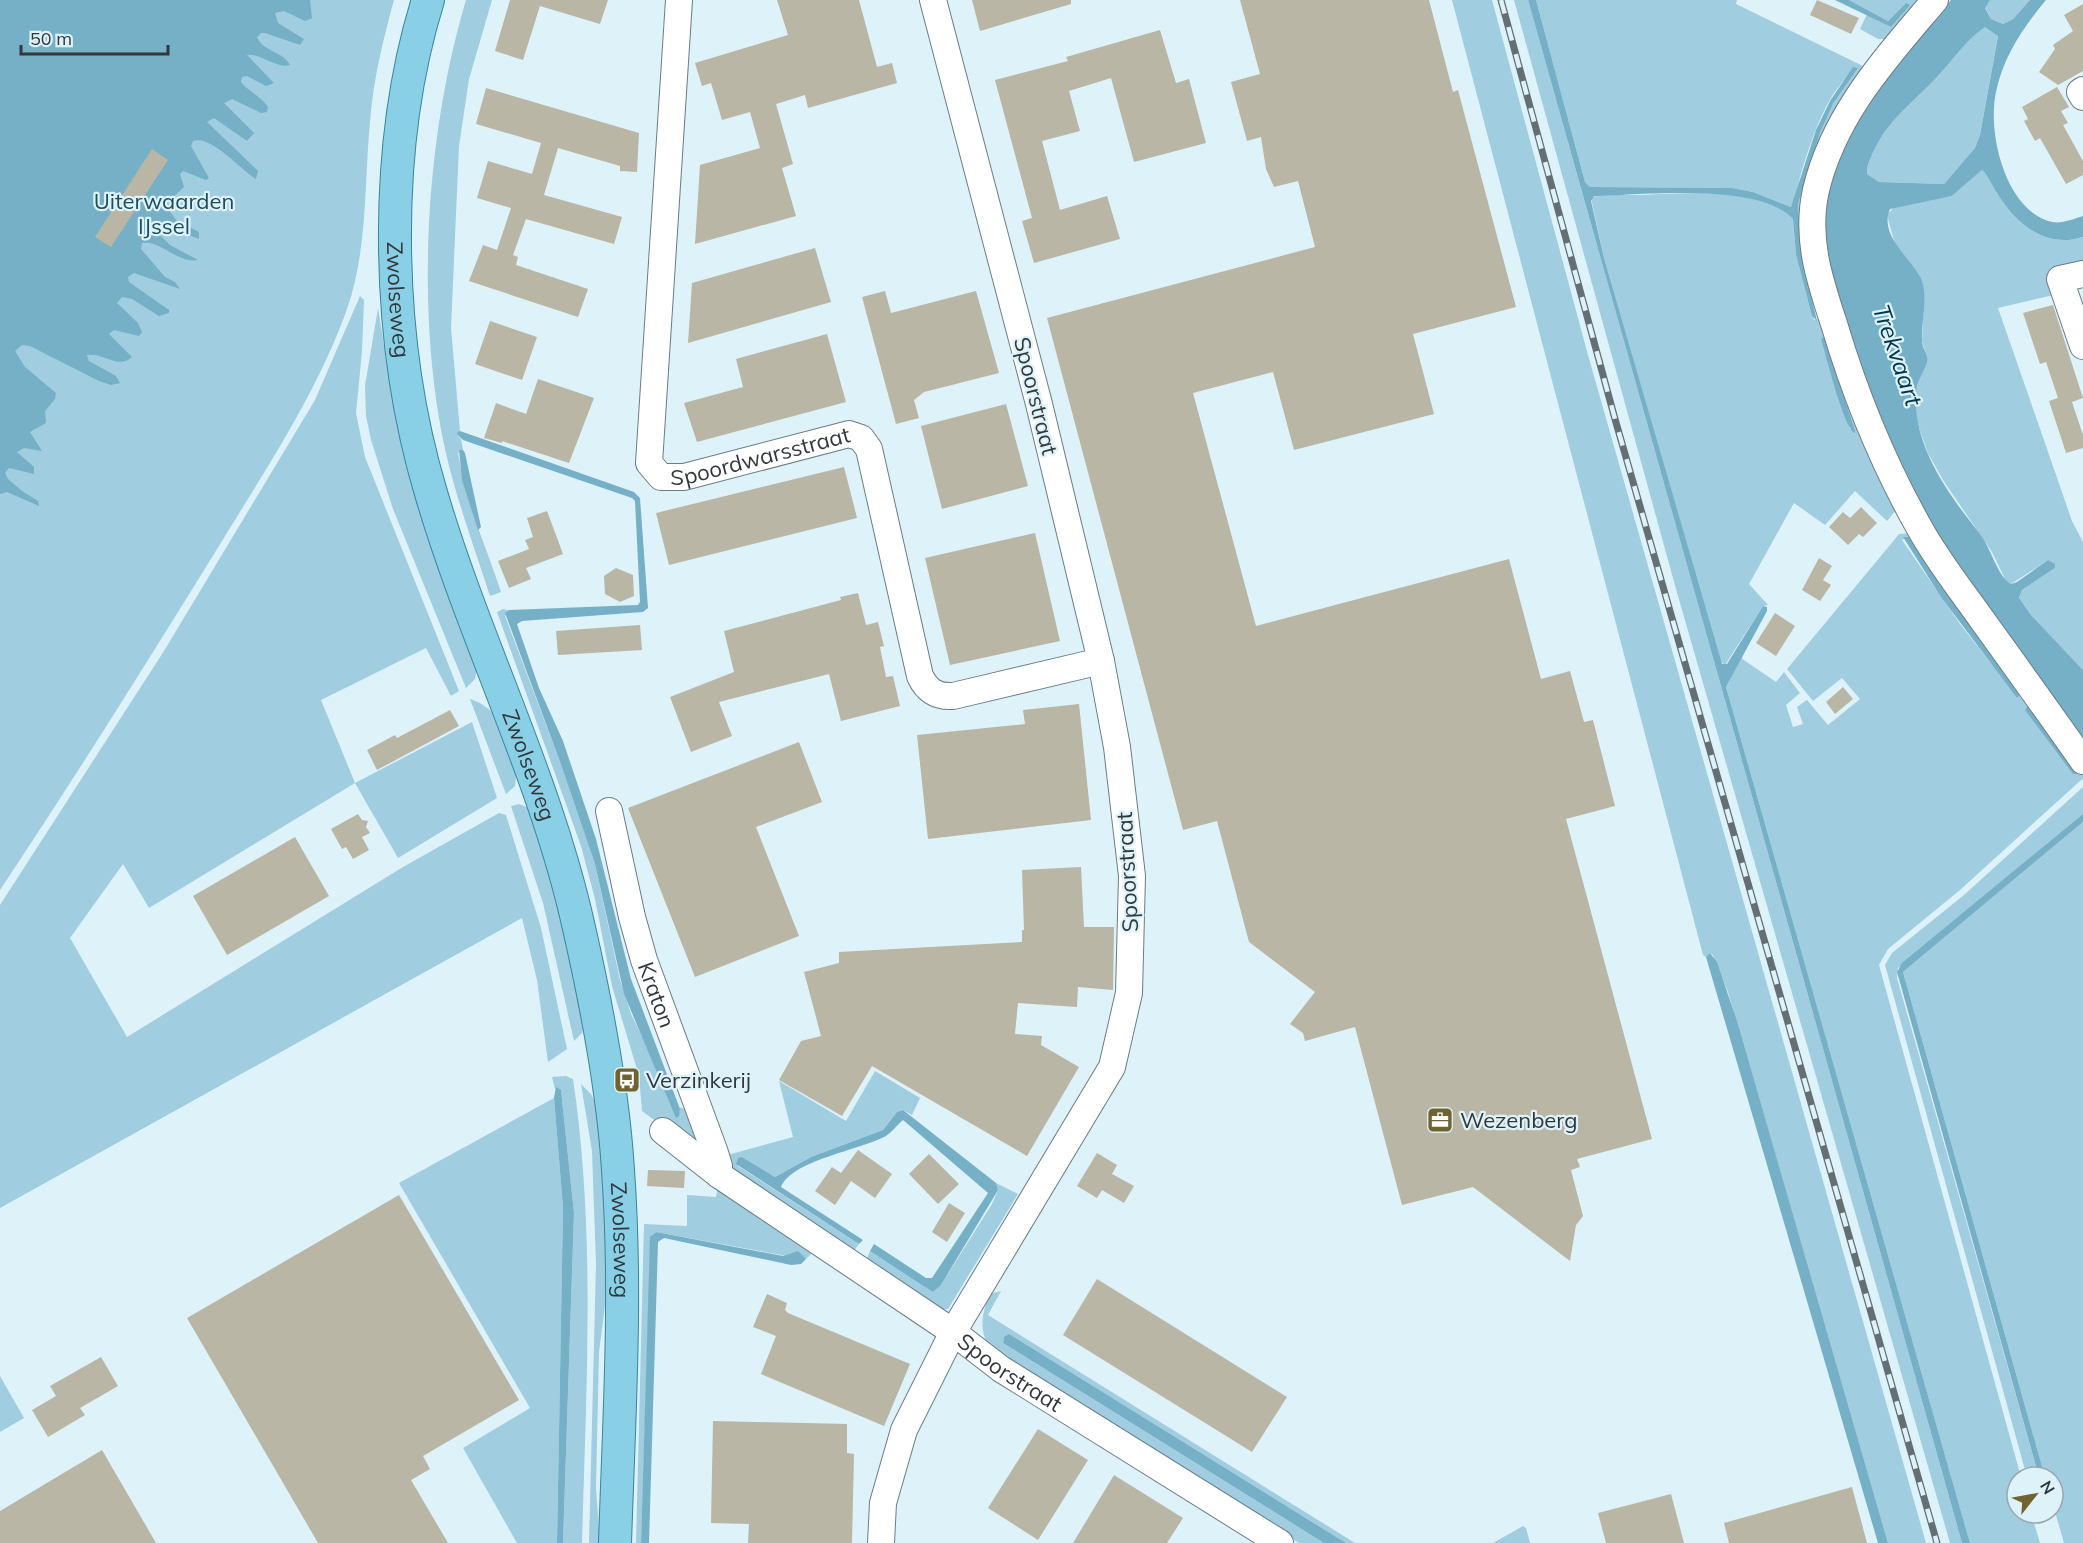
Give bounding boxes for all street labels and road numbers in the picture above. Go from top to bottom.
street label: Zwolseweg [381,242,417,359]
street label: Spoorstraat [1008,334,1064,458]
street label: Spoordwarsstraat [670,420,853,491]
street label: Zwolseweg [496,706,562,824]
street label: Spoorstraat [1110,811,1144,933]
street label: Kraton [632,958,682,1031]
street label: Zwolseweg [605,1181,636,1298]
street label: Spoorstraat [952,1327,1068,1418]

